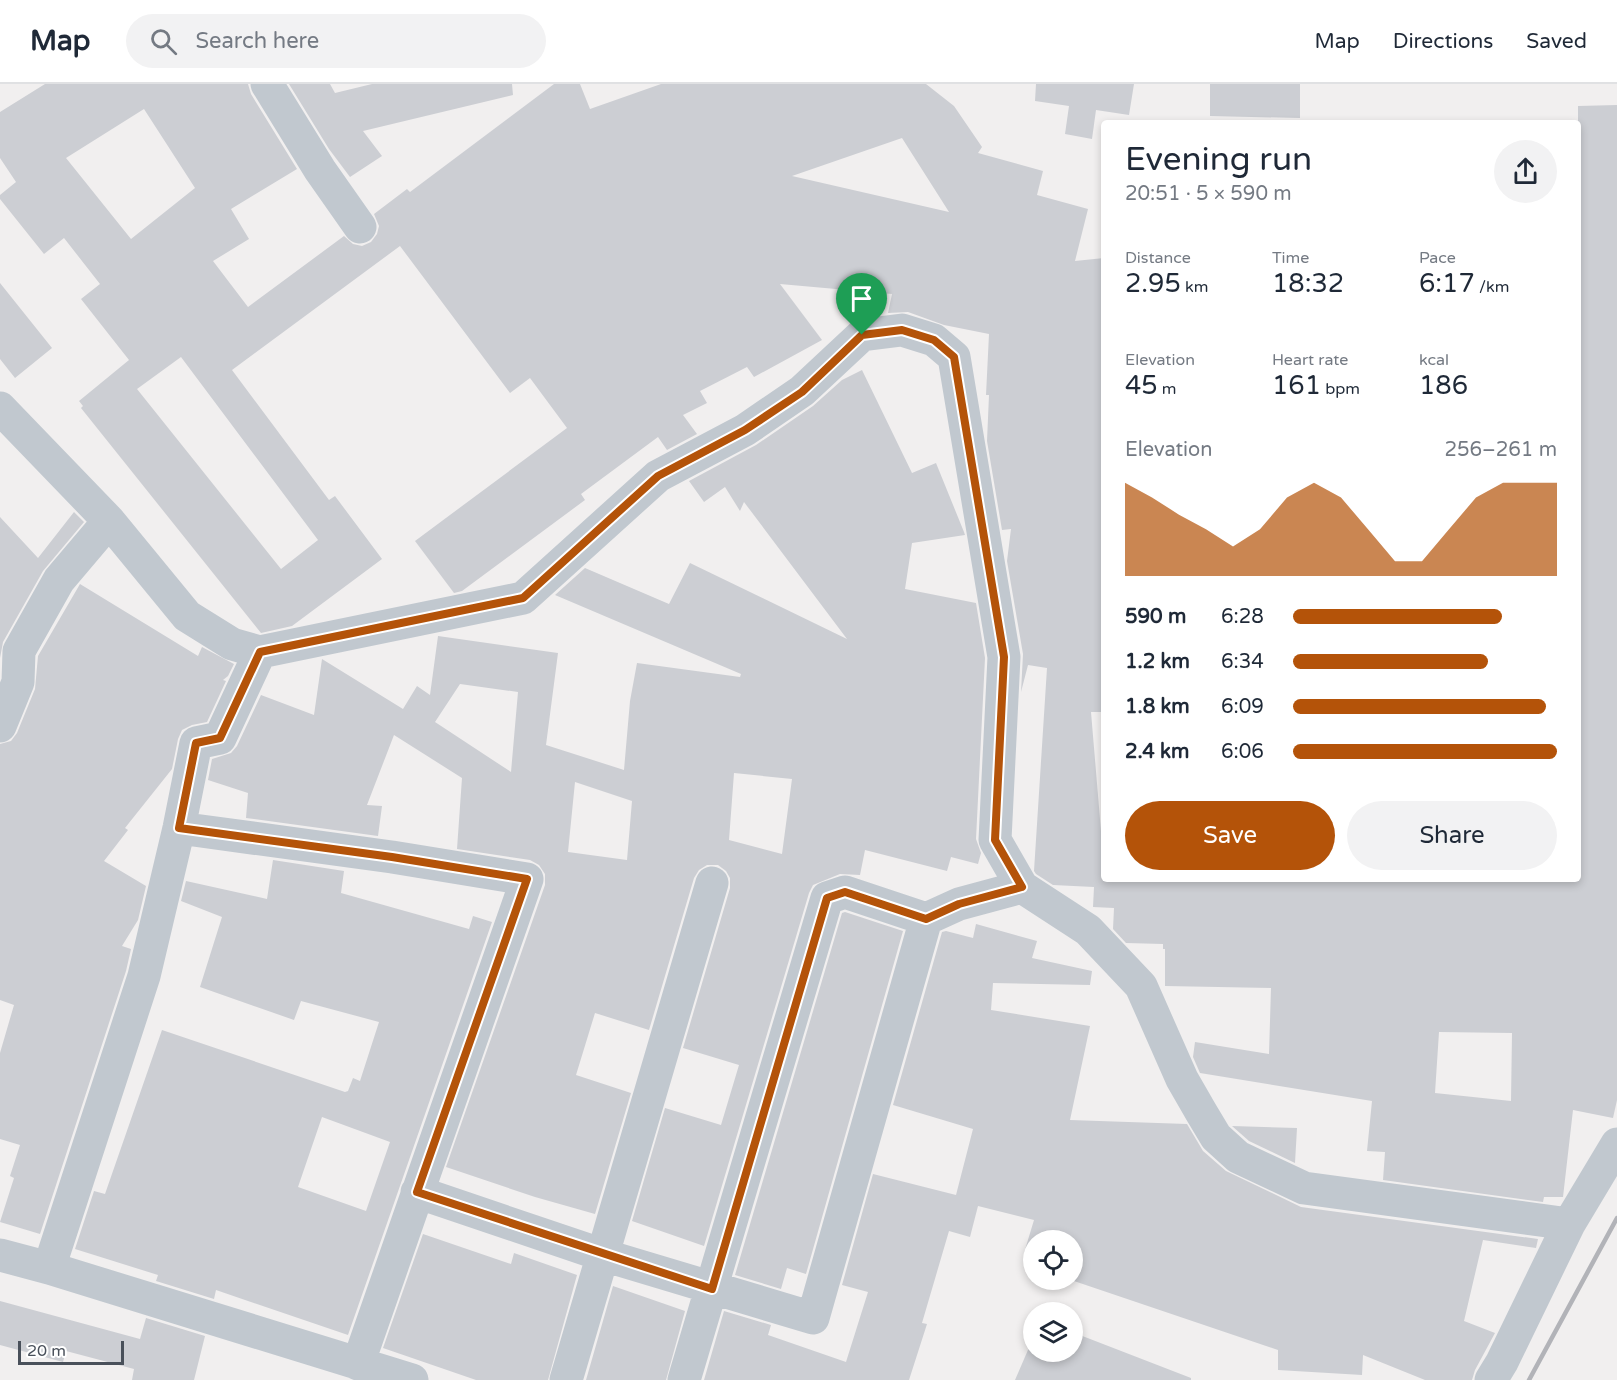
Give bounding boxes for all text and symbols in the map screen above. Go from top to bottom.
search box [126,14,546,68]
text: Map [30,24,90,58]
icon: search [147,25,180,58]
text: Search here [195,28,319,54]
text: Map [1314,29,1360,54]
text: Directions [1393,29,1493,54]
text: Saved [1526,29,1587,54]
text: Evening run [1125,140,1312,179]
button: share [1494,140,1557,203]
text: 20:51 · 5 × 590 m [1125,182,1292,206]
text: Distance [1125,248,1191,268]
text: Time [1272,248,1309,268]
text: Pace [1419,248,1456,268]
text: 2.95 [1125,268,1181,299]
text: 18:32 [1272,268,1344,299]
text: 6:17 [1419,268,1475,299]
pin [836,273,887,335]
text: km [1181,277,1208,297]
text: /km [1475,277,1509,297]
icon: arrive [845,282,878,315]
text: Elevation [1125,350,1195,370]
text: Heart rate [1272,350,1348,370]
text: kcal [1419,350,1449,370]
text: 45 [1125,370,1158,401]
text: 161 [1272,370,1321,401]
text: 186 [1419,370,1468,401]
text: m [1158,379,1177,399]
text: bpm [1321,379,1360,399]
text: Elevation [1125,438,1212,462]
text: 256–261 m [1444,438,1557,462]
text: 590 m [1125,605,1186,629]
text: 6:28 [1221,605,1264,629]
text: 1.2 km [1125,650,1190,674]
text: 6:34 [1221,650,1264,674]
text: 1.8 km [1125,695,1190,719]
text: 6:09 [1221,695,1264,719]
text: 2.4 km [1125,740,1189,764]
text: 6:06 [1221,740,1264,764]
button: Save [1125,801,1335,870]
button: Share [1347,801,1557,870]
map controls [1023,1230,1083,1362]
button: locate [1023,1230,1083,1290]
button: layers [1023,1302,1083,1362]
scale bar [18,1338,124,1366]
text: 20 m [27,1341,66,1361]

